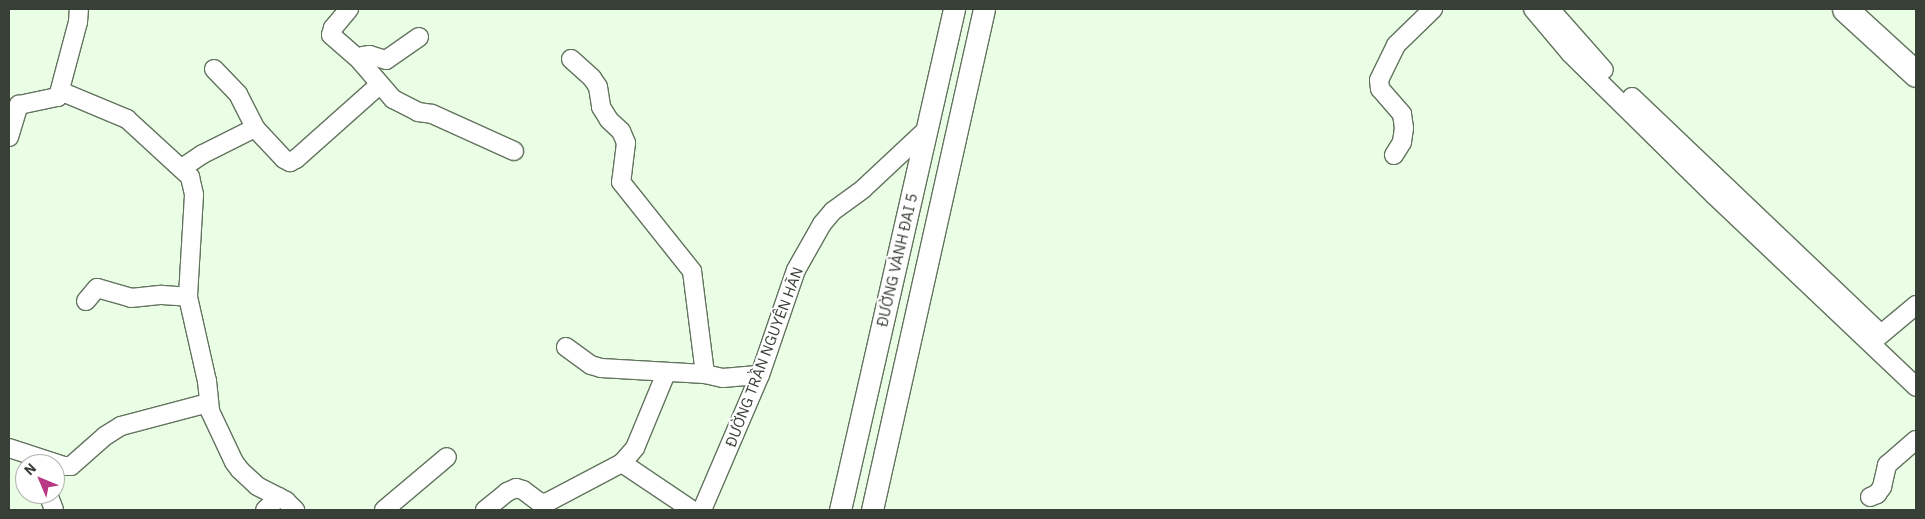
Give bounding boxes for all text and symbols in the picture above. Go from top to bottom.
street label: ĐƯỜNG VÀNH ĐAI 5 [873,192,921,328]
street label: ĐƯỜNG TRẦN NGUYÊN HÃN [721,265,807,449]
north arrow [15,454,65,504]
text: N [20,459,40,479]

